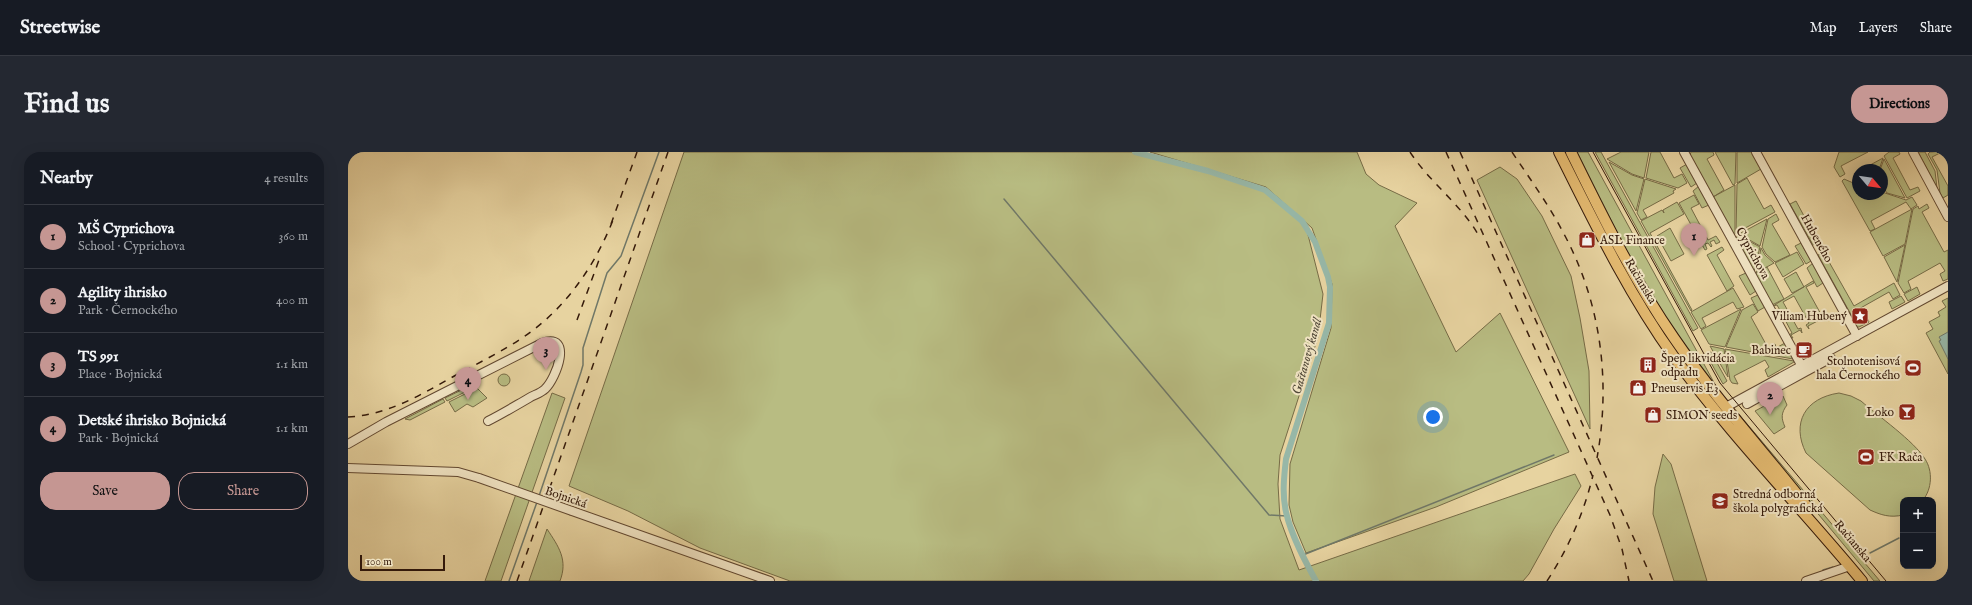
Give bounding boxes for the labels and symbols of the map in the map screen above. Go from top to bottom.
north arrow [1852,164,1888,200]
street label: Hubeného [1797,211,1836,266]
pin: 1 [1681,223,1707,256]
street label: Cyprichova [1731,225,1773,283]
shop icon: ASL Finance [1577,230,1597,250]
place label: ASL Finance [1599,233,1665,248]
street label: Račianska [1621,256,1660,307]
place icon: Viliam Hubený [1850,306,1870,326]
place label: Viliam Hubený [1771,309,1847,324]
water label: Gaštanový kanál [1288,315,1327,397]
pin: 3 [533,337,559,370]
cafe icon: Babinec [1794,340,1814,360]
place label: Babinec [1751,343,1791,358]
place label: Špep likvidácia odpadu [1661,350,1736,381]
place label: Stolnotenisová hala Černockého [1816,354,1901,383]
building icon: Špep likvidácia odpadu [1638,355,1658,375]
sports icon: Stolnotenisová hala Černockého [1903,358,1923,378]
pin: 4 [455,367,481,400]
shop icon: Pneuservis E3 [1628,378,1648,398]
place label: Pneuservis E3 [1651,381,1718,396]
pin: 2 [1757,382,1783,415]
bar icon: Loko [1897,402,1917,422]
shop icon: SIMON seeds [1643,405,1663,425]
place label: Loko [1866,405,1895,420]
your location [1423,407,1443,427]
place label: SIMON seeds [1666,408,1737,423]
sports icon: FK Rača [1856,447,1876,467]
place label: FK Rača [1879,450,1923,465]
street label: Bojnická [543,483,590,512]
place label: Stredná odborná škola polygrafická [1733,487,1823,517]
school or university icon: Stredná odborná škola polygrafická [1710,491,1730,511]
street label: Račianska [1831,517,1875,566]
scale bar [360,553,445,572]

